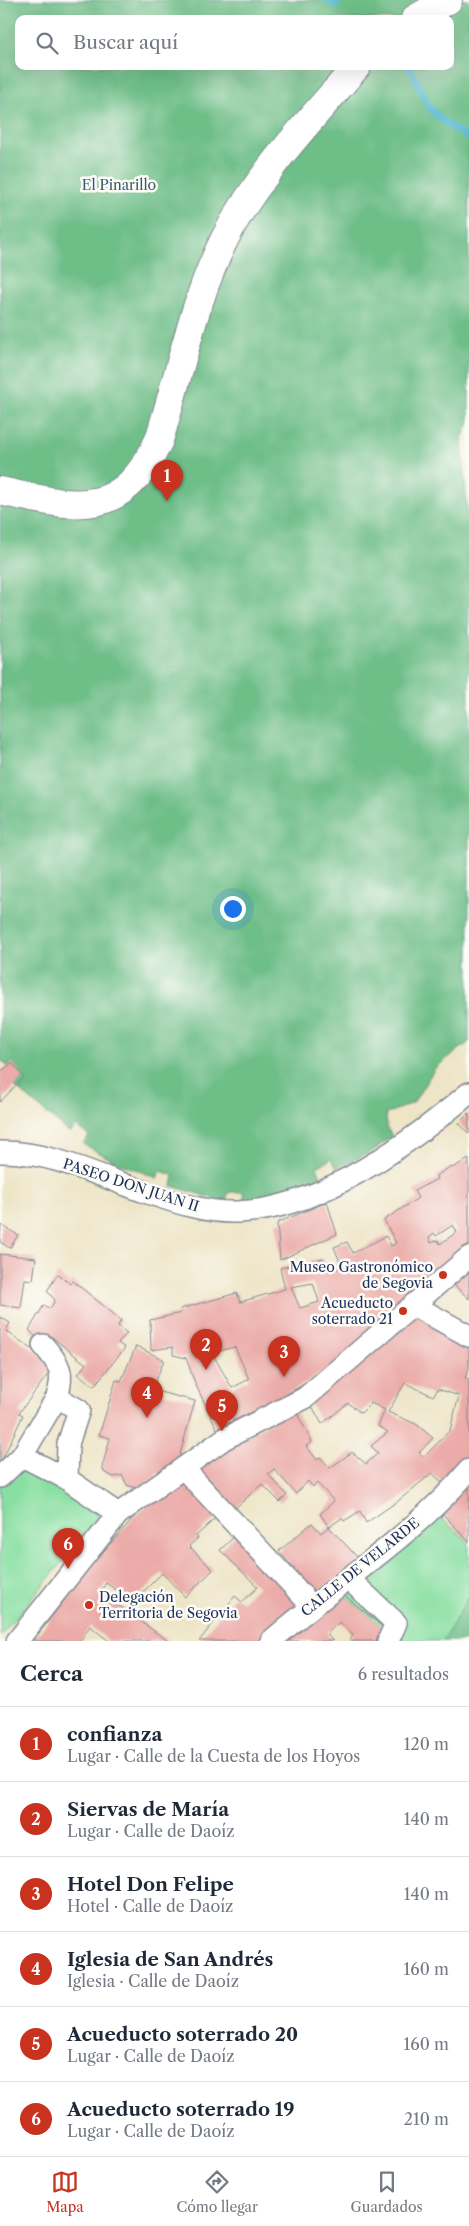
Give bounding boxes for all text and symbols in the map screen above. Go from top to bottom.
search box [15,15,454,70]
icon: search [33,29,61,57]
text: Buscar aquí [73,31,178,54]
park label: El Pinarillo [82,176,156,194]
pin: 1 [151,460,183,501]
your location [220,896,246,922]
street label: PASEO DON JUAN II [61,1154,201,1216]
place label: Museo Gastronómico de Segovia [290,1258,434,1292]
marker: Museo Gastronómico de Segovia [437,1269,449,1281]
place label: Acueducto soterrado 21 [312,1294,393,1328]
marker: Acueducto soterrado 21 [397,1305,409,1317]
pin: 2 [190,1329,222,1370]
pin: 3 [268,1336,300,1377]
pin: 4 [131,1377,163,1418]
pin: 5 [206,1390,238,1431]
street label: CALLE DE VELARDE [297,1514,423,1620]
pin: 6 [52,1528,84,1569]
place label: Delegación Territoria de Segovia [99,1588,238,1622]
marker: Delegación Territoria de Segovia [83,1599,95,1611]
text: Cerca [20,1661,83,1686]
text: 6 resultados [358,1664,449,1684]
text: confianza [67,1723,162,1746]
text: 1 [32,1734,40,1754]
text: 120 m [404,1734,449,1754]
text: Lugar · Calle de la Cuesta de los Hoyos [67,1746,360,1766]
text: Siervas de María [67,1798,229,1821]
text: 2 [31,1809,41,1829]
text: 140 m [404,1809,449,1829]
text: Lugar · Calle de Daoíz [67,1821,234,1841]
text: Hotel Don Felipe [67,1873,234,1896]
text: 3 [31,1884,41,1904]
text: 140 m [404,1884,449,1904]
text: Hotel · Calle de Daoíz [67,1896,233,1916]
text: Iglesia de San Andrés [67,1948,273,1971]
text: 4 [31,1959,41,1979]
text: 160 m [404,1959,449,1979]
text: Iglesia · Calle de Daoíz [67,1971,239,1991]
text: Acueducto soterrado 20 [67,2023,298,2046]
text: 5 [32,2034,40,2054]
text: 160 m [404,2034,449,2054]
text: Lugar · Calle de Daoíz [67,2046,234,2066]
text: Acueducto soterrado 19 [67,2098,295,2121]
text: 6 [31,2109,41,2129]
text: 210 m [404,2109,449,2129]
text: Lugar · Calle de Daoíz [67,2121,234,2141]
tab: Mapa [46,2168,84,2216]
tab: Cómo llegar [176,2168,258,2216]
tab: Guardados [351,2168,423,2216]

